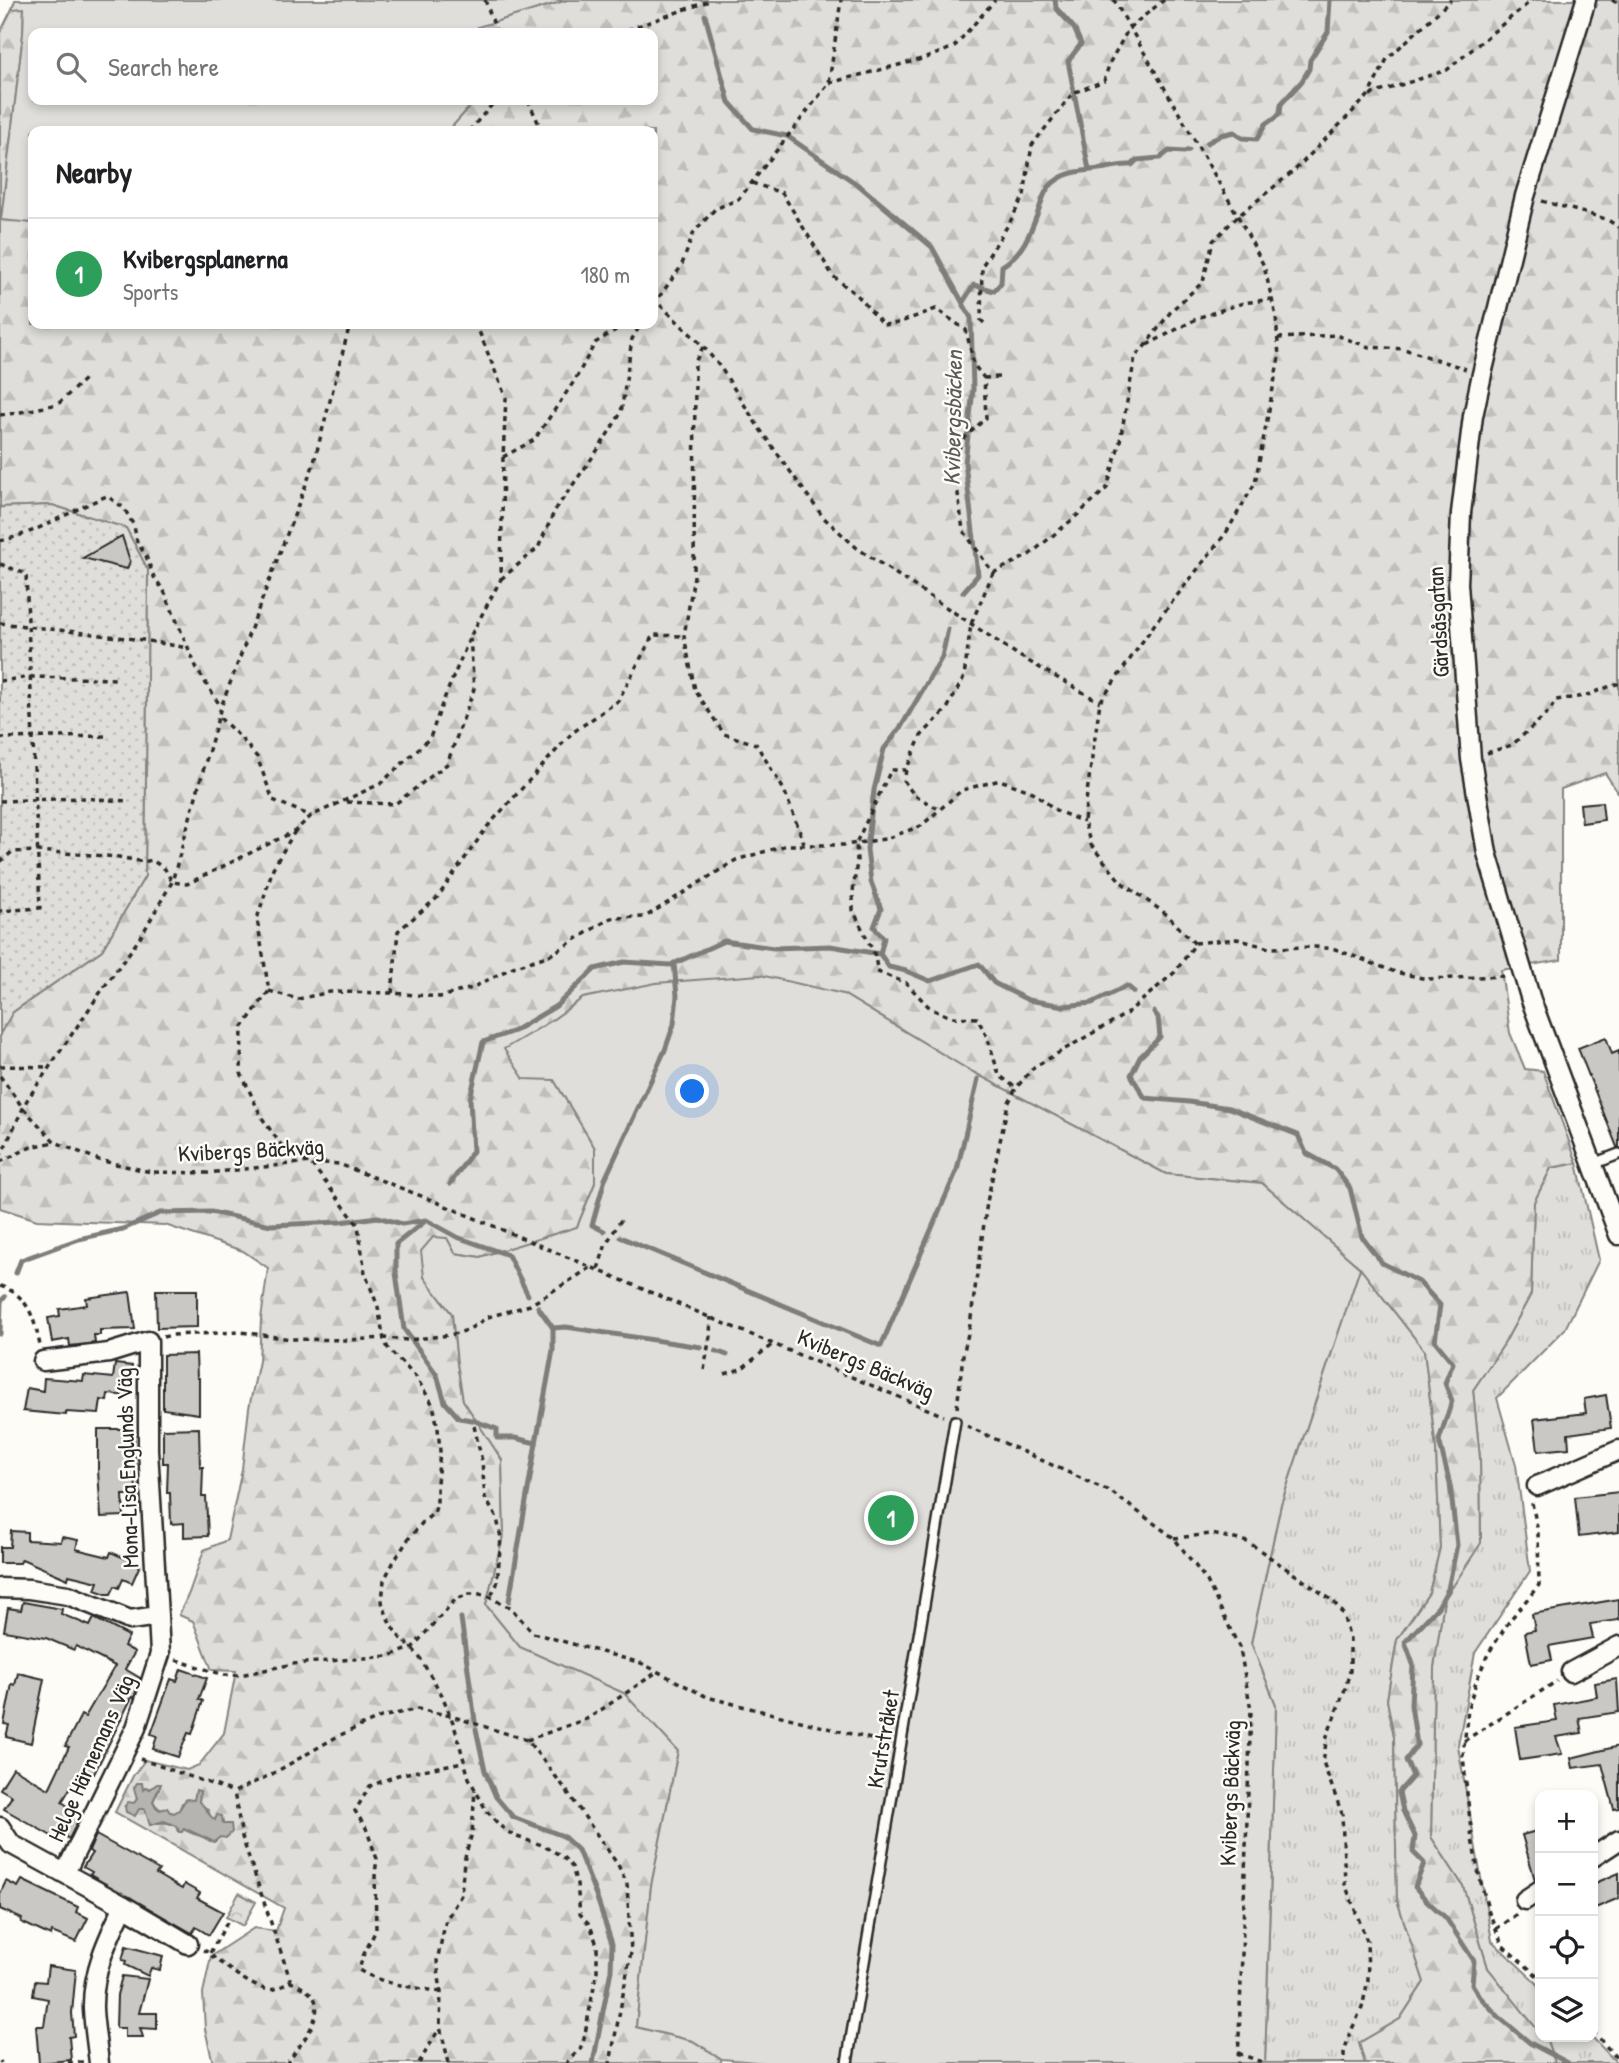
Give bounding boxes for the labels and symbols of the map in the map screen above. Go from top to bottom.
water label: Kvibergsbäcken [935,348,970,486]
street label: Gärdsåsgatan [1419,566,1456,678]
your location [675,1074,709,1108]
street label: Kvibergs Bäckväg [177,1130,325,1169]
street label: Kvibergs Bäckväg [793,1321,939,1406]
street label: Mona-Lisa Englunds Väg [108,1367,145,1569]
pin: 1 [868,1492,914,1544]
street label: Helge Härnemans Väg [40,1669,141,1846]
street label: Krutstråket [859,1686,907,1790]
street label: Kvibergs Bäckväg [1211,1720,1248,1866]

